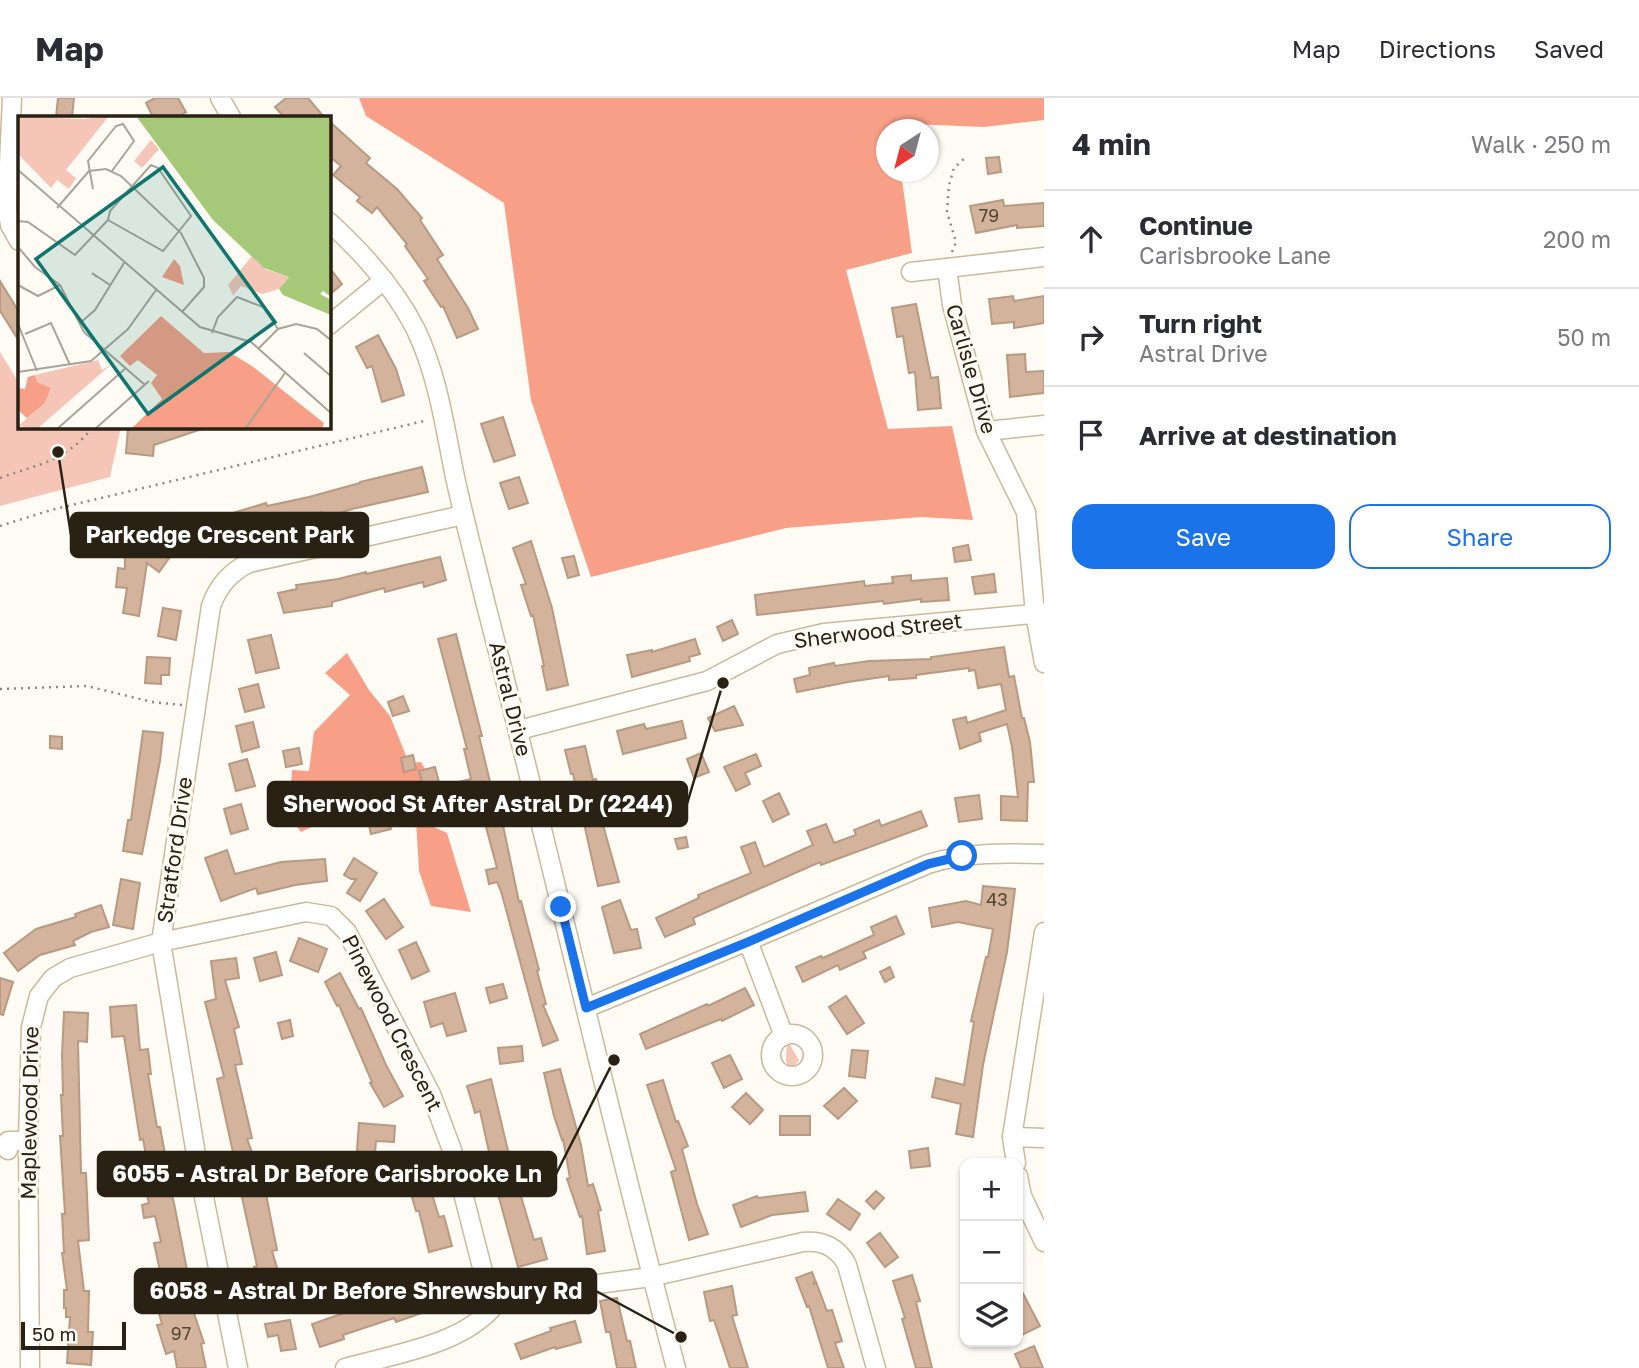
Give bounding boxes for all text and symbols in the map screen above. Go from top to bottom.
text: Map [35,29,104,68]
text: Map [1292,34,1341,63]
text: Directions [1379,34,1496,63]
text: Saved [1534,34,1604,63]
inset map [18,116,331,429]
north arrow [876,119,939,182]
text: 4 min [1072,126,1151,162]
text: Walk · 250 m [1471,130,1611,158]
house number: 79 [979,204,999,226]
text: Continue [1139,210,1253,241]
icon: ahead [1072,220,1110,258]
text: 200 m [1543,225,1611,253]
text: Carisbrooke Lane [1139,241,1331,269]
street label: Carlisle Drive [941,301,1003,437]
text: Turn right [1139,308,1262,339]
icon: right [1072,318,1110,356]
text: 50 m [1557,323,1611,351]
text: Astral Drive [1139,339,1268,367]
icon: arrive [1072,416,1110,454]
text: Arrive at destination [1139,420,1397,451]
button: Save [1072,504,1335,569]
button: Share [1349,504,1611,569]
callout: Parkedge Crescent Park [71,513,368,557]
text: Parkedge Crescent Park [85,520,355,548]
street label: Sherwood Street [792,607,964,653]
street label: Astral Drive [484,639,538,759]
street label: Stratford Drive [151,775,197,925]
callout: Sherwood St After Astral Dr (2244) [268,782,687,826]
text: Sherwood St After Astral Dr (2244) [283,789,673,817]
route start [946,840,977,871]
house number: 43 [986,888,1008,910]
route end [545,891,576,922]
street label: Pinewood Crescent [337,930,449,1115]
street label: Maplewood Drive [14,1026,44,1200]
callout: 6055 - Astral Dr Before Carisbrooke Ln [98,1152,556,1196]
map controls [960,1158,1023,1347]
button: + [960,1158,1023,1221]
text: 6055 - Astral Dr Before Carisbrooke Ln [112,1159,542,1187]
button: − [960,1221,1023,1284]
callout: 6058 - Astral Dr Before Shrewsbury Rd [135,1269,596,1313]
text: 6058 - Astral Dr Before Shrewsbury Rd [150,1276,582,1304]
button: layers [960,1284,1023,1347]
scale bar [21,1319,126,1351]
text: 50 m [32,1322,76,1345]
house number: 97 [171,1322,191,1344]

